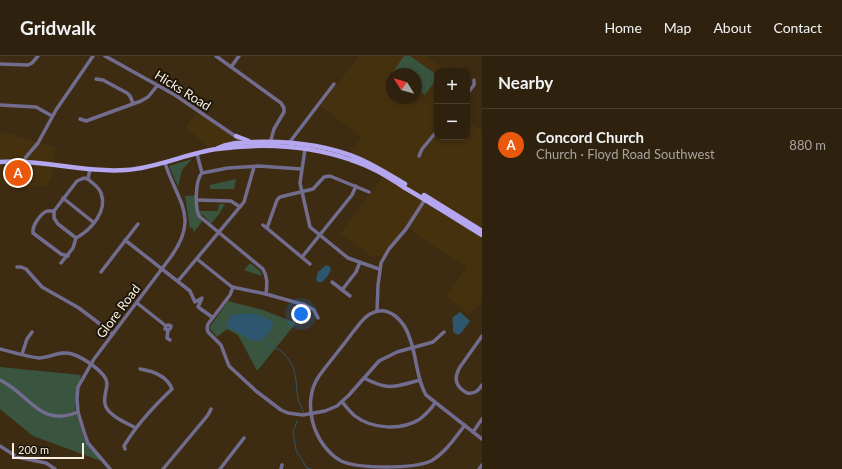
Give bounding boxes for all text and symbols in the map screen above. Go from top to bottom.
text: Gridwalk [20,16,96,39]
text: Home [604,19,642,36]
text: Map [664,19,691,36]
text: About [713,19,751,36]
text: Contact [773,19,822,36]
street label: Hicks Road [152,66,214,114]
north arrow [386,68,422,104]
map controls [434,68,470,140]
button: + [434,68,470,104]
text: Nearby [498,72,553,93]
button: − [434,104,470,140]
text: Concord Church [536,128,644,146]
text: A [506,137,516,153]
text: 880 m [789,137,826,153]
text: Church · Floyd Road Southwest [536,146,715,162]
pin: A [5,158,31,188]
street label: Glore Road [93,281,143,341]
your location [291,304,311,324]
scale bar [12,441,84,460]
text: 200 m [18,443,49,456]

